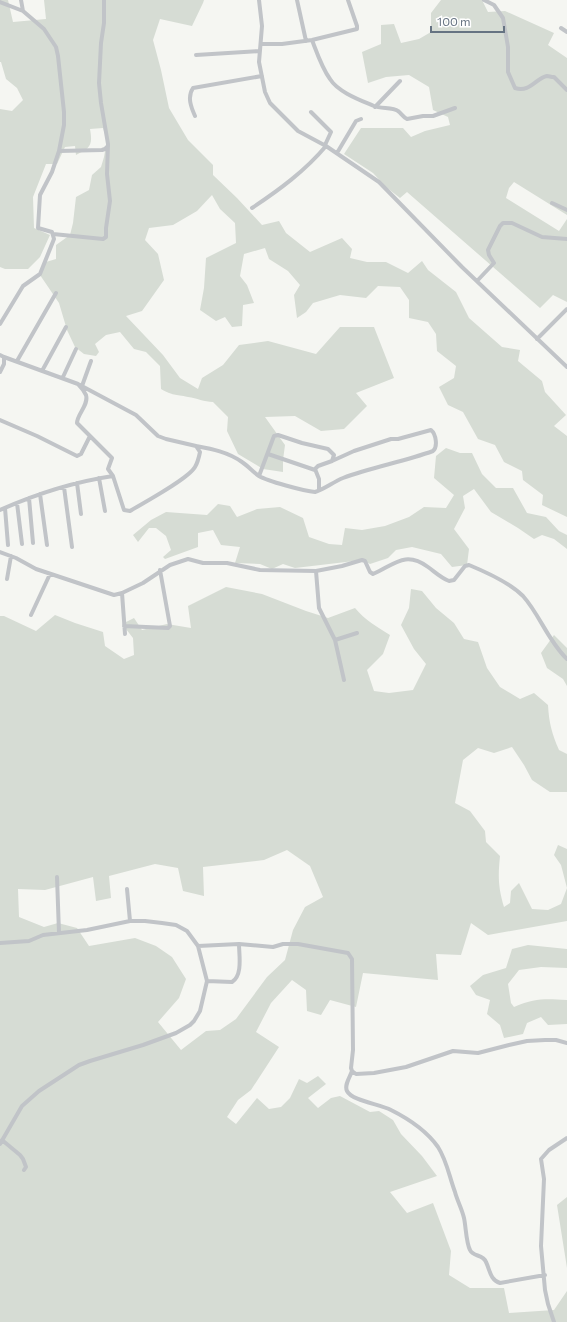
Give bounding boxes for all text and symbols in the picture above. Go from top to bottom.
scale bar [431,8,504,34]
text: 100 m [437,14,471,28]

